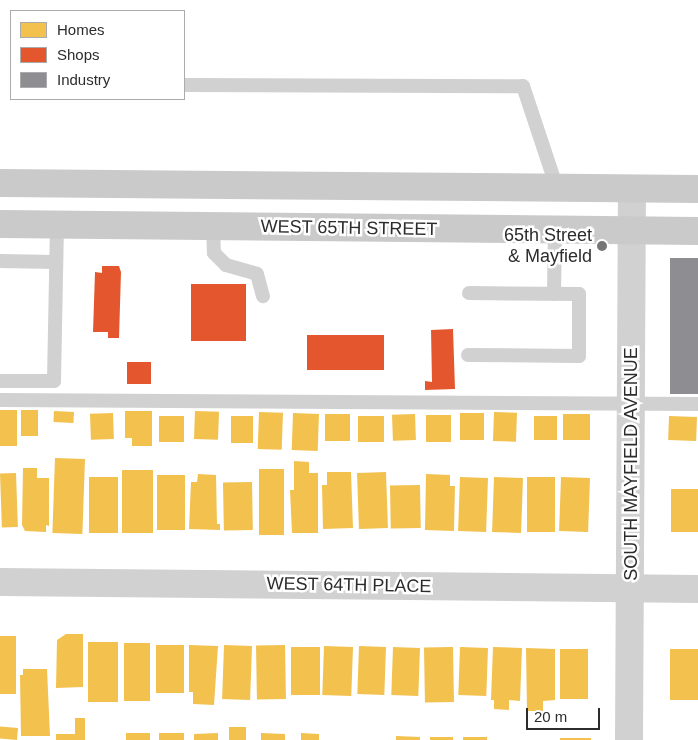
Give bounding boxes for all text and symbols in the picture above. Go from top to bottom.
legend [10,10,185,100]
text: Homes [57,21,105,38]
text: Shops [57,46,100,63]
text: Industry [57,71,110,88]
street label: WEST 65TH STREET [260,216,438,240]
place label: 65th Street & Mayfield [504,225,592,268]
marker: 65th Street & Mayfield [596,240,608,252]
street label: SOUTH MAYFIELD AVENUE [620,347,642,581]
street label: WEST 64TH PLACE [266,573,432,597]
scale bar [528,698,602,730]
text: 20 m [534,708,567,725]

